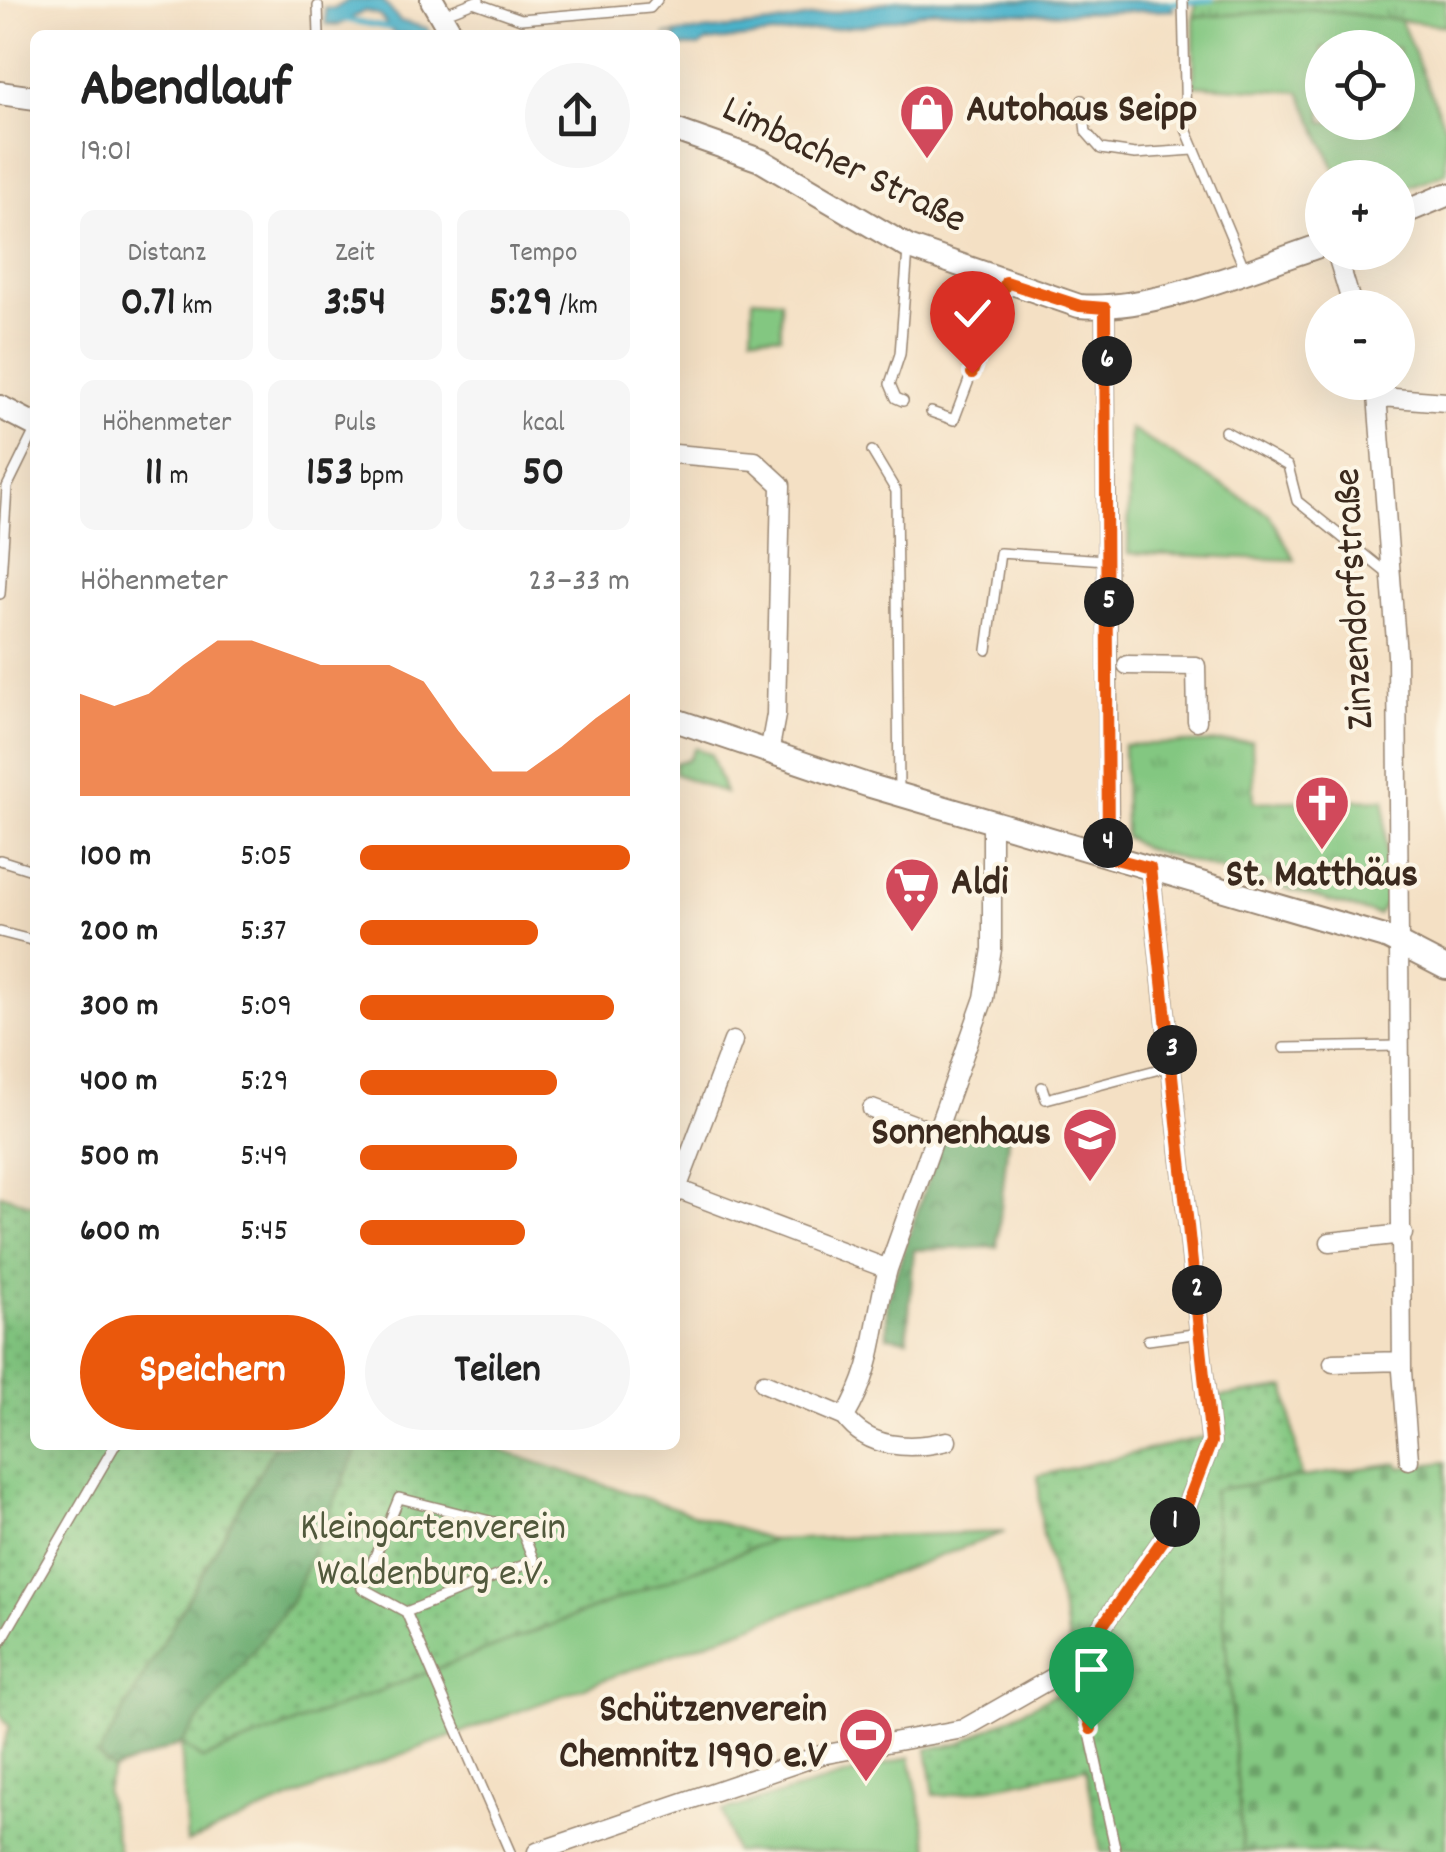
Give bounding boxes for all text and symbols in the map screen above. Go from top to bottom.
map controls [1305,30,1415,400]
button: locate [1305,30,1415,140]
text: Abendlauf [80,53,291,132]
button: share [525,63,630,168]
shop icon: Autohaus Seipp [897,82,957,161]
street label: Limbacher Straße [711,83,975,251]
place label: Autohaus Seipp [966,84,1197,141]
text: 19:01 [80,130,131,176]
button: + [1305,160,1415,270]
text: Distanz [127,235,206,275]
text: Zeit [335,235,375,275]
text: Tempo [509,235,577,275]
pin [930,271,1015,374]
text: 0.71 [121,275,176,335]
text: 3:54 [324,275,386,335]
text: 5:29 [489,275,553,335]
icon: check [945,286,1000,341]
text: km [176,288,213,328]
text: /km [553,288,598,328]
button: − [1305,290,1415,400]
pin: 6 [1082,336,1132,386]
text: 6 [1100,341,1114,381]
text: Höhenmeter [102,405,231,445]
text: Puls [333,405,377,445]
text: kcal [522,405,565,445]
text: 11 [145,445,163,505]
text: 153 [306,445,353,505]
text: 50 [522,445,564,505]
text: m [163,458,189,498]
text: bpm [353,458,404,498]
street label: Zinzendorfstraße [1322,467,1392,731]
text: Höhenmeter [80,560,228,606]
text: 23–33 m [528,560,630,606]
pin: 5 [1084,577,1134,627]
text: 5 [1103,582,1115,622]
church icon: St. Matthäus [1292,773,1352,852]
pin: 4 [1083,818,1133,868]
text: 4 [1102,823,1114,863]
text: 100 m [80,835,151,881]
text: 5:05 [240,835,292,881]
place label: St. Matthäus [1226,849,1418,906]
supermarket icon: Aldi [882,855,942,934]
place label: Aldi [951,857,1009,914]
text: 200 m [80,910,158,956]
text: 5:37 [240,910,287,956]
text: 300 m [80,985,158,1031]
text: 5:09 [240,985,292,1031]
pin: 3 [1147,1025,1197,1075]
text: 3 [1166,1030,1178,1070]
text: 400 m [80,1060,157,1106]
text: 5:29 [240,1060,289,1106]
school or university icon: Sonnenhaus [1060,1105,1120,1184]
place label: Sonnenhaus [871,1107,1051,1164]
text: 500 m [80,1135,159,1181]
text: 5:49 [240,1135,288,1181]
text: 600 m [80,1210,160,1256]
text: 5:45 [240,1210,288,1256]
pin: 2 [1172,1265,1222,1315]
text: 2 [1191,1270,1203,1310]
button: Speichern [80,1315,345,1430]
button: Teilen [365,1315,630,1430]
pin: 1 [1150,1497,1200,1547]
park label: Kleingartenverein Waldenburg e.V. [300,1502,566,1605]
text: 1 [1172,1502,1178,1542]
pin [1049,1627,1134,1730]
icon: arrive [1064,1642,1119,1697]
place label: Schützenverein Chemnitz 1990 e.V [559,1684,828,1787]
sports icon: Schützenverein Chemnitz 1990 e.V [836,1705,896,1784]

